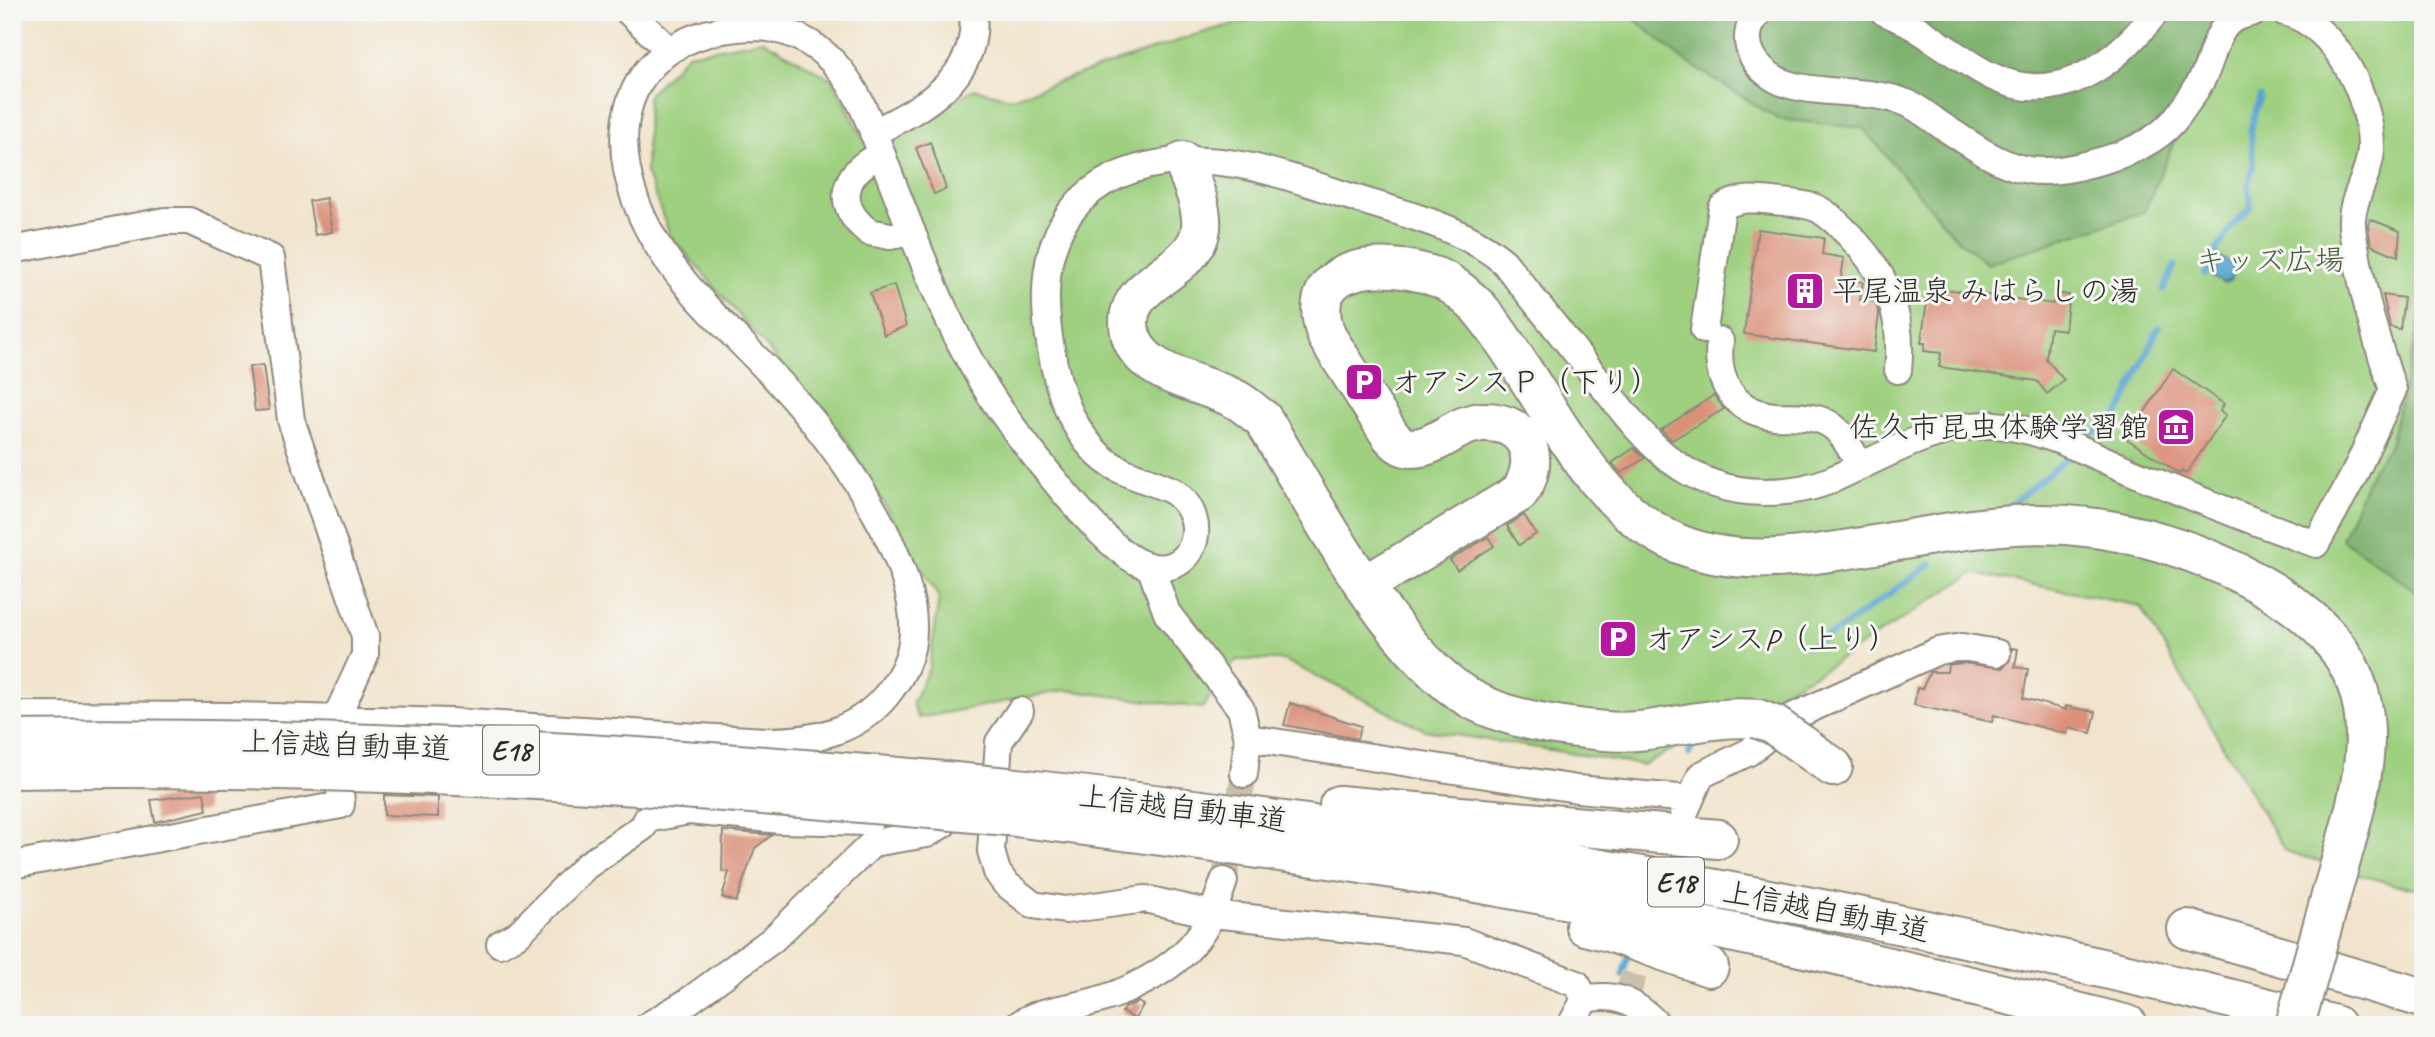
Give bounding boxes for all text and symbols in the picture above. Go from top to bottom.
park label: キッズ広場 [2195,241,2345,279]
building icon: 平尾温泉 みはらしの湯 [1784,270,1826,312]
place label: 平尾温泉 みはらしの湯 [1832,272,2139,310]
parking icon: オアシスＰ（下り） [1343,361,1385,403]
place label: オアシスＰ（下り） [1391,363,1660,401]
museum icon: 佐久市昆虫体験学習館 [2155,406,2197,448]
place label: 佐久市昆虫体験学習館 [1849,408,2149,446]
parking icon: オアシスP（上り） [1597,618,1639,660]
place label: オアシスP（上り） [1645,620,1898,658]
street label: 上信越自動車道 [240,722,452,768]
road number: E18 [483,726,539,774]
street label: 上信越自動車道 [1076,776,1290,840]
road number: E18 [1648,858,1704,906]
street label: 上信越自動車道 [1719,872,1933,950]

